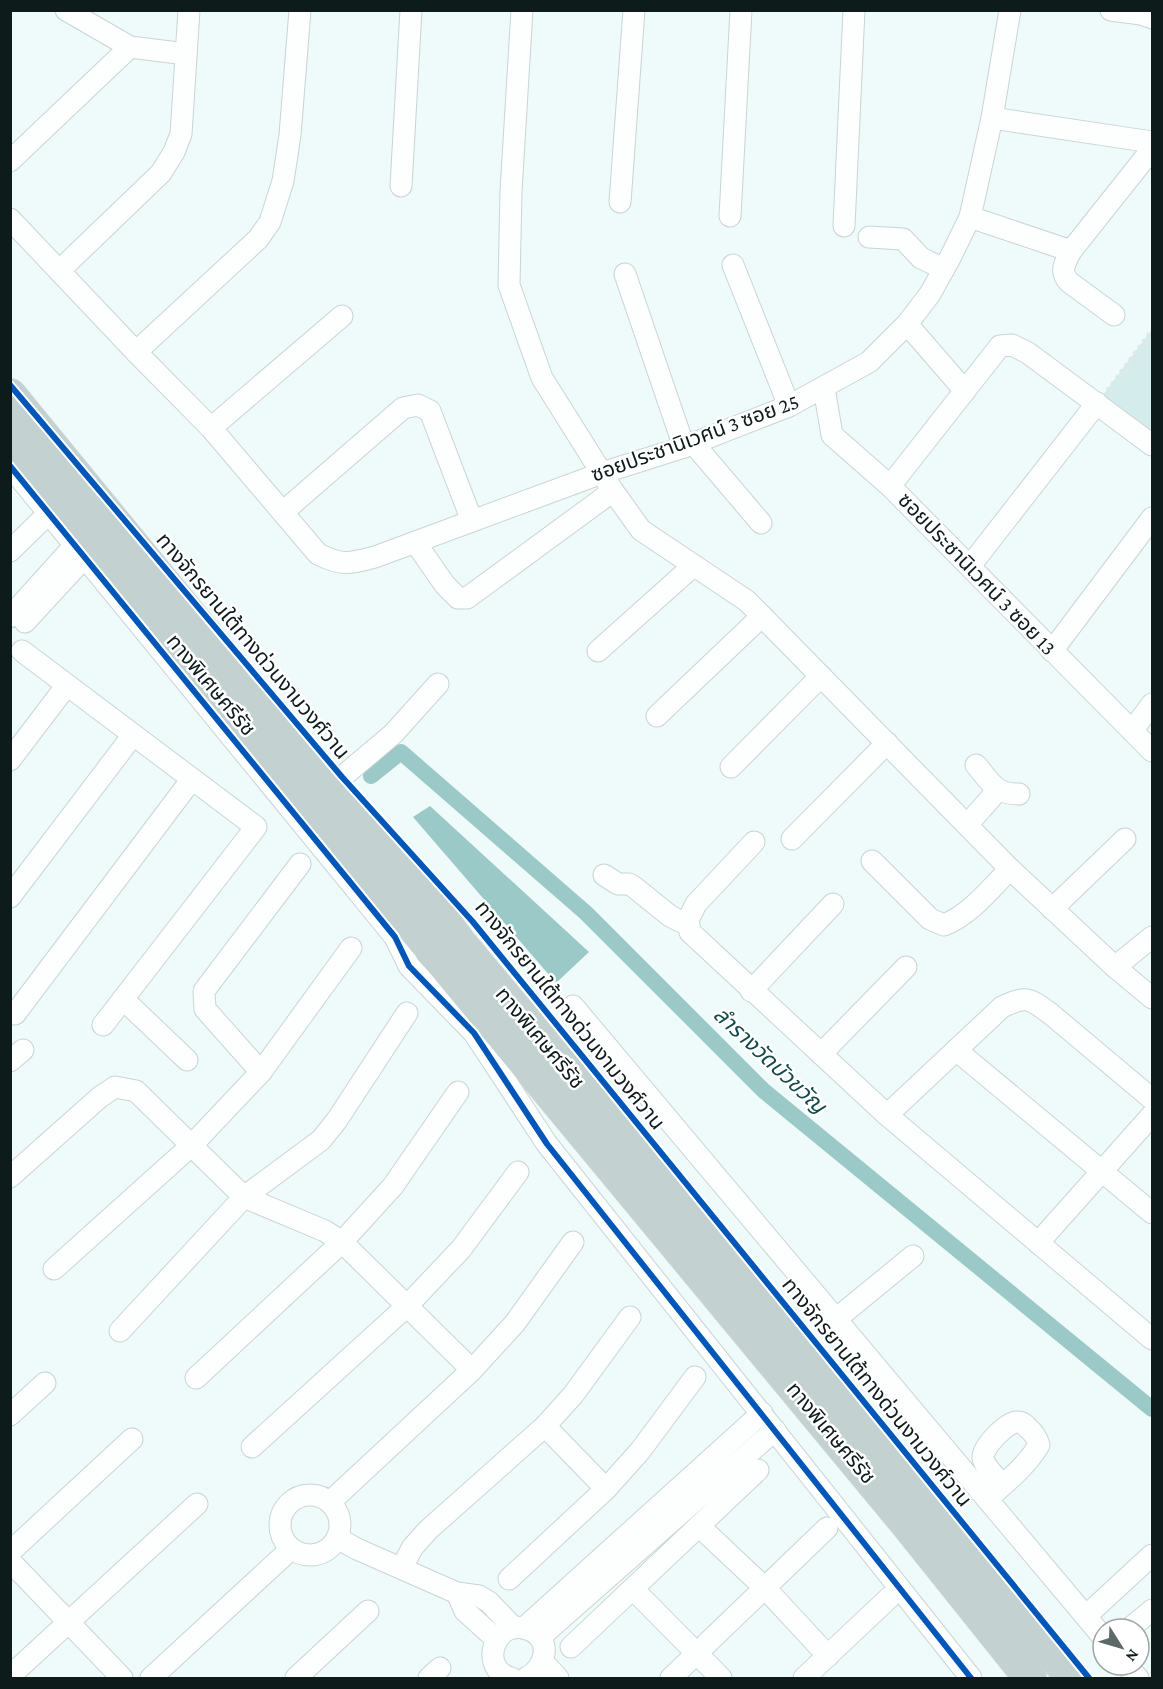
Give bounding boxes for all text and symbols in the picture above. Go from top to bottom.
street label: ซอยประชานิเวศน์ 3 ซอย 25 [588,389,802,487]
street label: ซอยประชานิเวศน์ 3 ซอย 13 [893,488,1061,660]
street label: ทางจักรยานใต้ทางด่วนงามวงศ์วาน [151,528,355,764]
street label: ทางพิเศษศรีรัช [162,629,260,741]
street label: ทางจักรยานใต้ทางด่วนงามวงศ์วาน [470,896,670,1134]
street label: ทางพิเศษศรีรัช [491,982,589,1094]
water label: ลำรางวัดบัวขวัญ [709,1002,833,1120]
street label: ทางจักรยานใต้ทางด่วนงามวงศ์วาน [777,1273,977,1511]
street label: ทางพิเศษศรีรัช [782,1377,880,1489]
north arrow [1091,1617,1151,1677]
text: N [1122,1646,1143,1665]

